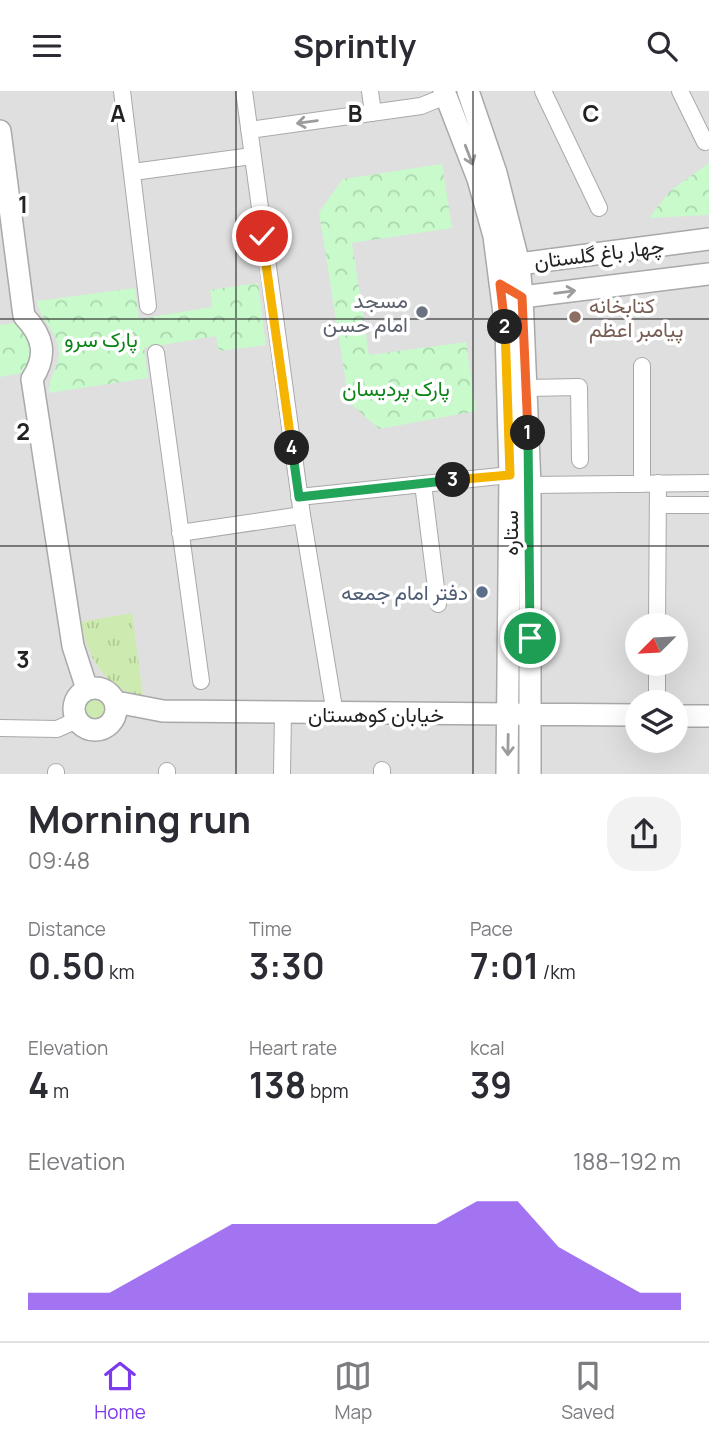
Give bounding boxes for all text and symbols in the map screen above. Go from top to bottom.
text: Sprintly [293,24,416,68]
icon: menu [28,27,66,65]
icon: search [643,27,681,65]
text: A [110,97,126,129]
text: B [348,97,362,129]
text: C [583,97,600,129]
one-way arrow [297,115,319,128]
one-way arrow [463,143,476,165]
text: 1 [18,188,28,220]
pin [232,206,292,266]
icon: check [243,217,281,255]
street label: چهار باغ گلستان [532,231,666,276]
one-way arrow [553,285,576,298]
place label: مسجد امام حسن [323,286,408,339]
place label: کتابخانه پیامبر اعظم [589,291,683,344]
marker: مسجد امام حسن [414,304,430,320]
pin: 2 [488,309,522,345]
marker: کتابخانه پیامبر اعظم [567,309,583,325]
text: 2 [499,313,510,339]
park label: پارک سرو [64,325,138,354]
park label: پارک پردیسان [342,374,450,403]
text: 2 [16,415,30,447]
pin: 1 [510,415,546,451]
text: 1 [523,419,532,445]
pin: 4 [274,431,310,465]
text: 4 [286,434,297,460]
pin: 3 [435,463,470,497]
text: 3 [447,466,458,492]
street label: ستاره [496,510,524,556]
place label: دفتر امام جمعه [341,578,468,607]
marker: دفتر امام جمعه [474,584,490,600]
pin [500,608,560,668]
north arrow [625,613,688,675]
map controls [625,613,688,753]
icon: arrive [511,619,549,657]
text: 3 [16,643,30,675]
button: layers [625,690,688,753]
street label: خیابان کوهستان [308,700,444,728]
one-way arrow [501,733,514,756]
text: Morning run [28,792,251,844]
button: share [607,797,681,871]
text: 09:48 [28,844,90,876]
text: Distance [28,916,106,942]
text: Time [249,916,292,942]
text: Pace [470,916,513,942]
text: 0.50 [28,942,105,990]
text: 3:30 [249,942,325,990]
text: 7:01 [470,942,539,990]
text: km [105,959,135,985]
text: /km [539,959,576,985]
text: Elevation [28,1035,108,1061]
text: Heart rate [249,1035,337,1061]
text: kcal [470,1035,505,1061]
text: 4 [28,1061,49,1109]
text: 138 [249,1061,306,1109]
text: 39 [470,1061,512,1109]
text: m [49,1078,69,1104]
text: bpm [306,1078,349,1104]
text: Elevation [28,1145,125,1177]
text: 188–192 m [573,1145,681,1177]
tab: Home [94,1357,146,1425]
tab: Map [334,1357,372,1425]
tab: Saved [561,1357,615,1425]

